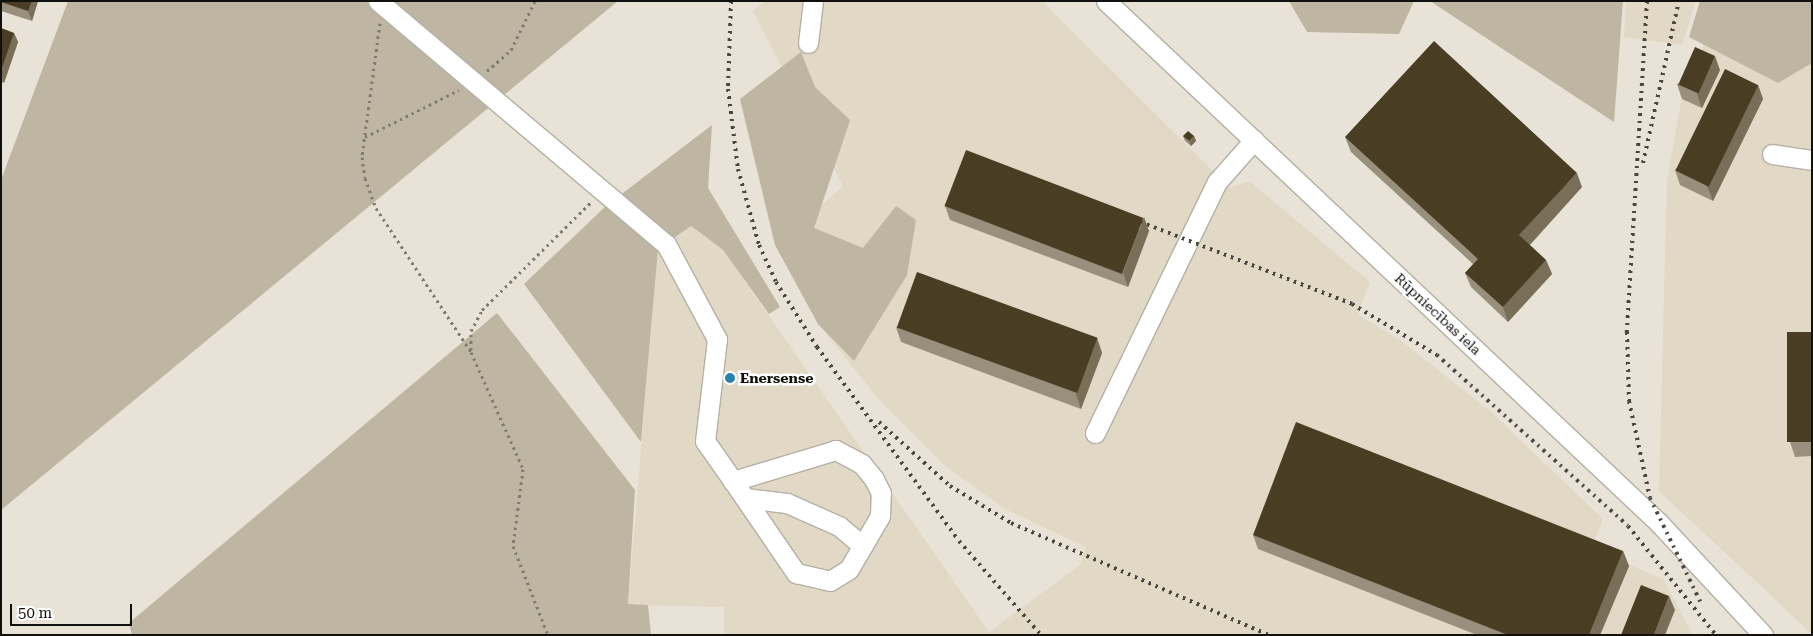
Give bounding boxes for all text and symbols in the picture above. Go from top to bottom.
street label: Rūpniecības iela [1391,270,1485,358]
place label: Enersense [740,370,813,386]
marker: Enersense [724,372,736,384]
scale bar [12,594,135,626]
text: 50 m [18,604,52,622]

